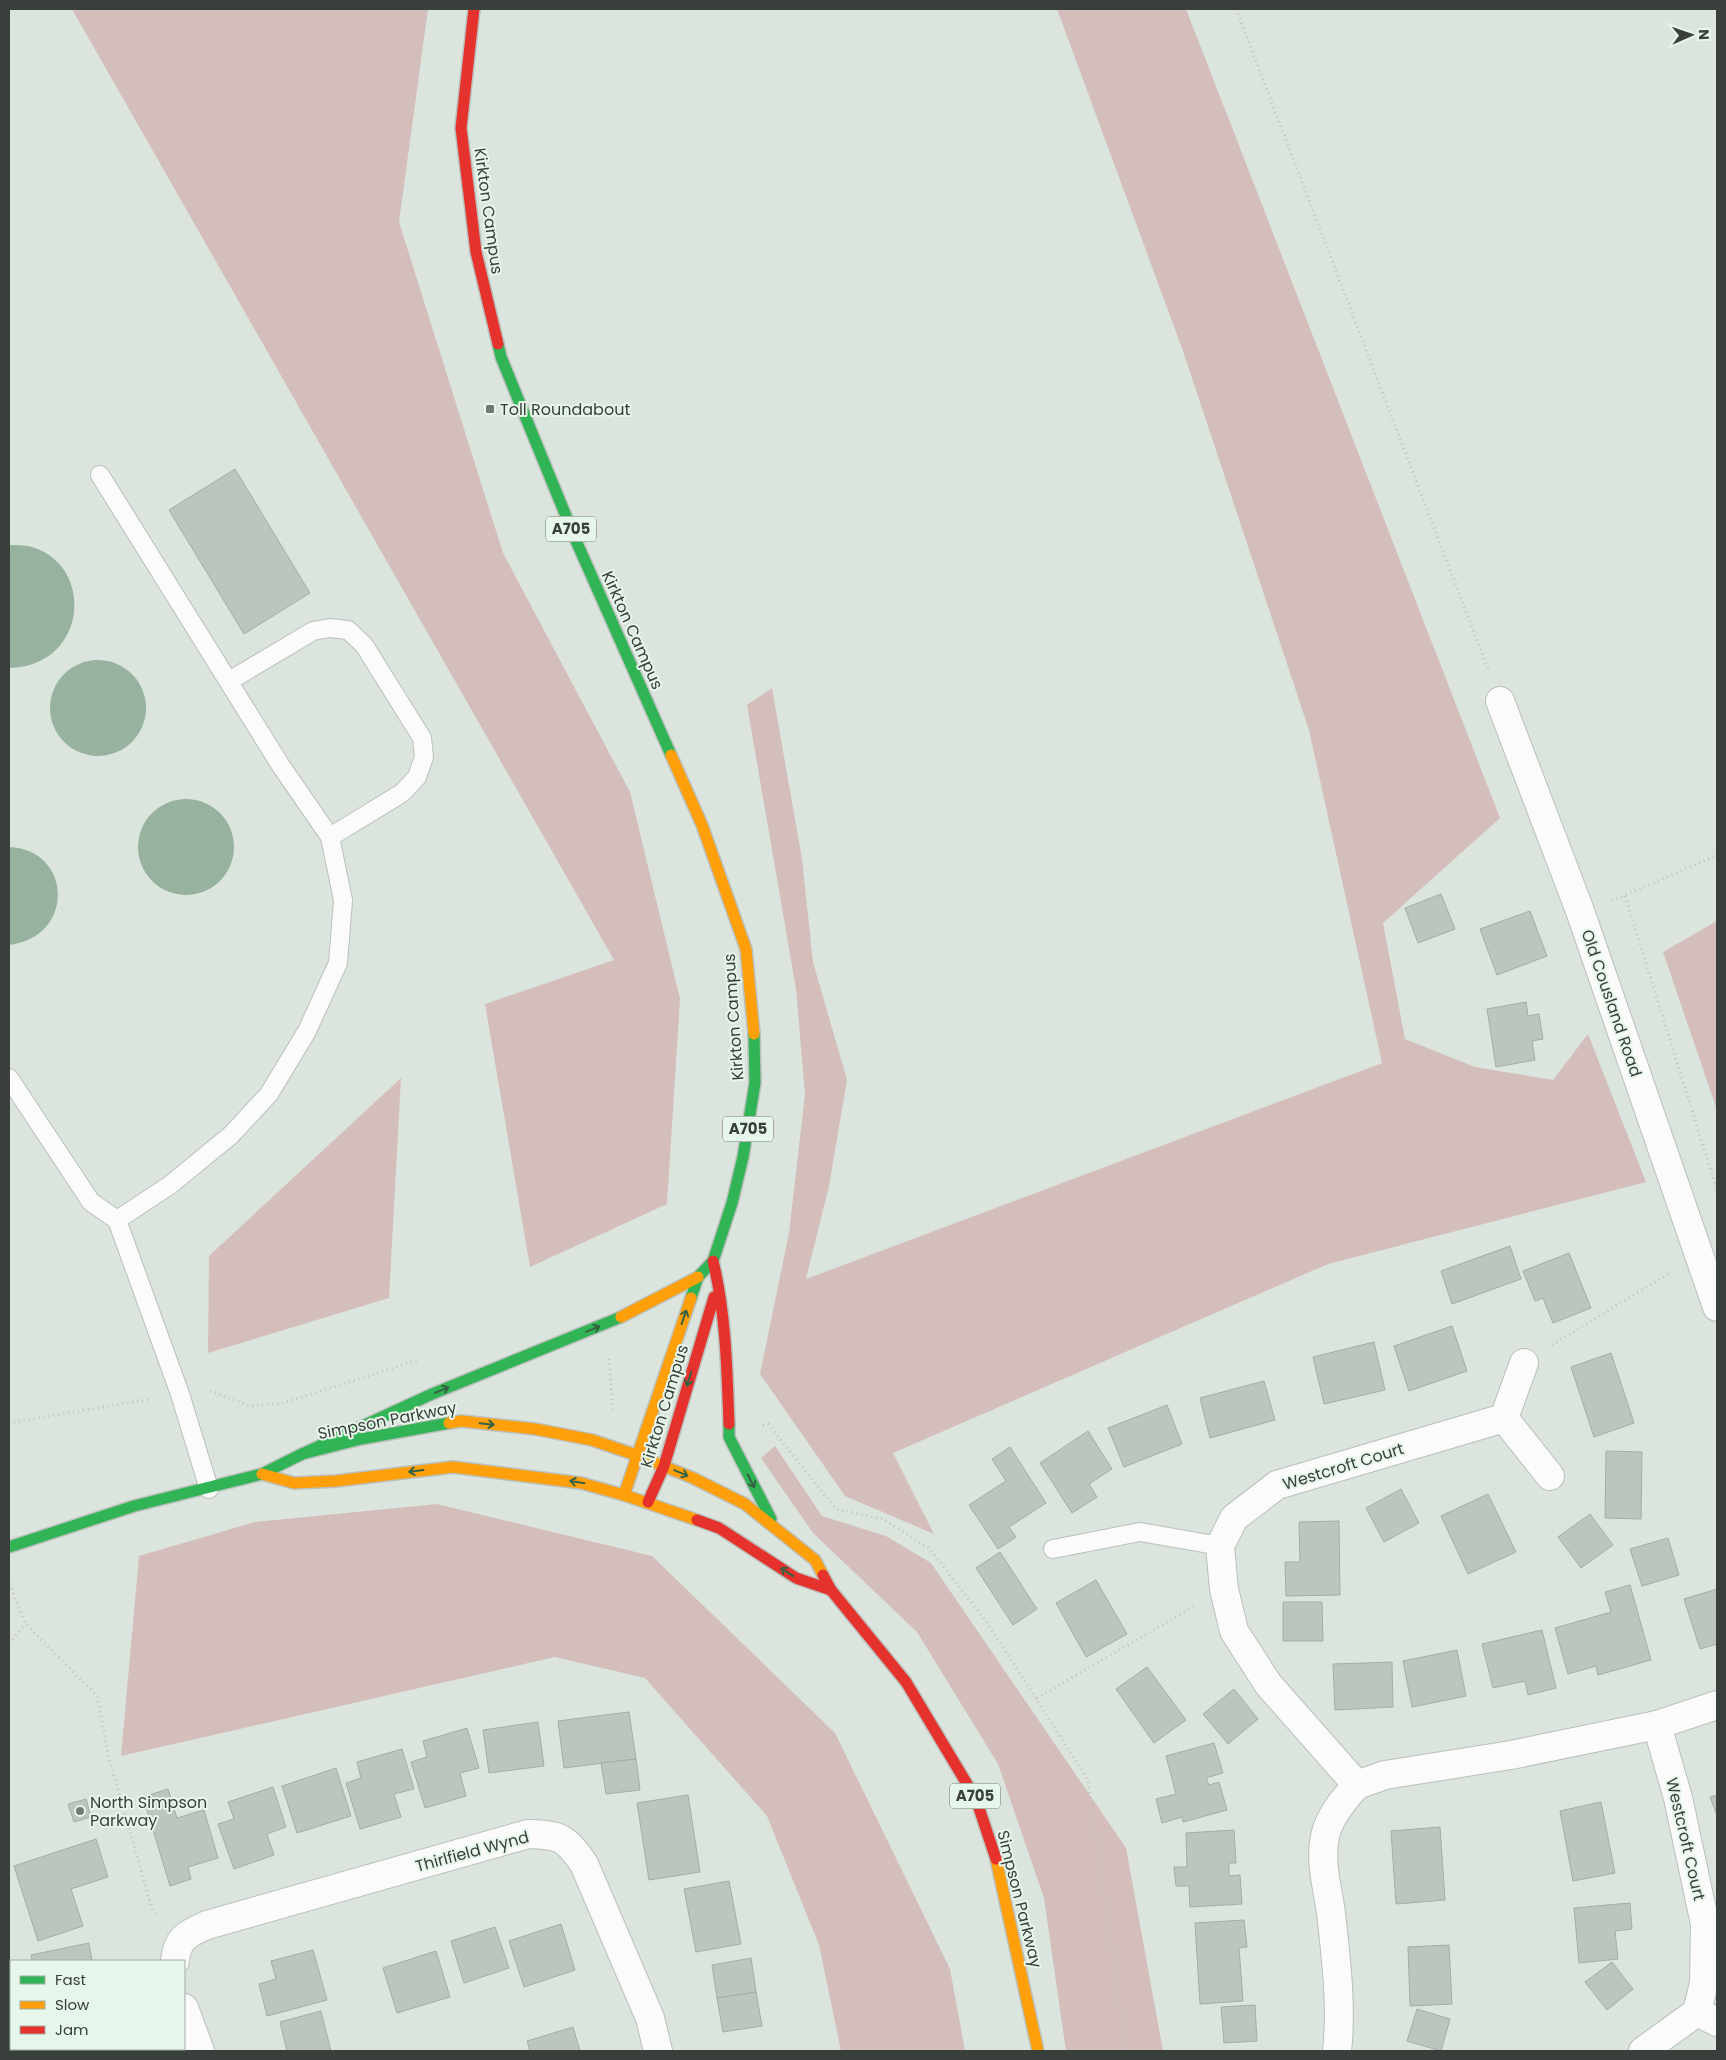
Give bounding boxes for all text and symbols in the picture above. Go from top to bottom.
north arrow [1666,10,1716,60]
text: N [1694,29,1714,40]
street label: Kirkton Campus [468,146,509,276]
place label: Toll Roundabout [500,398,630,421]
marker: Toll Roundabout [484,403,496,415]
road number: A705 [546,516,596,542]
street label: Kirkton Campus [596,567,669,693]
street label: Old Cousland Road [1576,926,1648,1080]
street label: Kirkton Campus [718,953,749,1081]
road number: A705 [723,1116,773,1142]
one-way arrow [680,1310,689,1325]
one-way arrow [585,1324,600,1334]
street label: Kirkton Campus [635,1342,694,1470]
one-way arrow [684,1371,694,1387]
one-way arrow [434,1385,449,1394]
street label: Simpson Parkway [316,1396,458,1445]
one-way arrow [479,1419,495,1428]
street label: Westcroft Court [1280,1437,1407,1496]
one-way arrow [408,1466,424,1476]
one-way arrow [673,1468,688,1478]
one-way arrow [746,1473,756,1488]
one-way arrow [569,1477,585,1487]
one-way arrow [780,1567,794,1577]
street label: Westcroft Court [1660,1775,1711,1903]
road number: A705 [950,1784,1000,1808]
place label: North Simpson Parkway [90,1791,207,1832]
marker: North Simpson Parkway [74,1805,86,1817]
street label: Thirlfield Wynd [413,1825,531,1878]
street label: Simpson Parkway [991,1828,1048,1970]
legend [10,1960,185,2050]
text: Fast [55,1969,86,1990]
text: Slow [55,1994,90,2015]
text: Jam [55,2019,89,2040]

